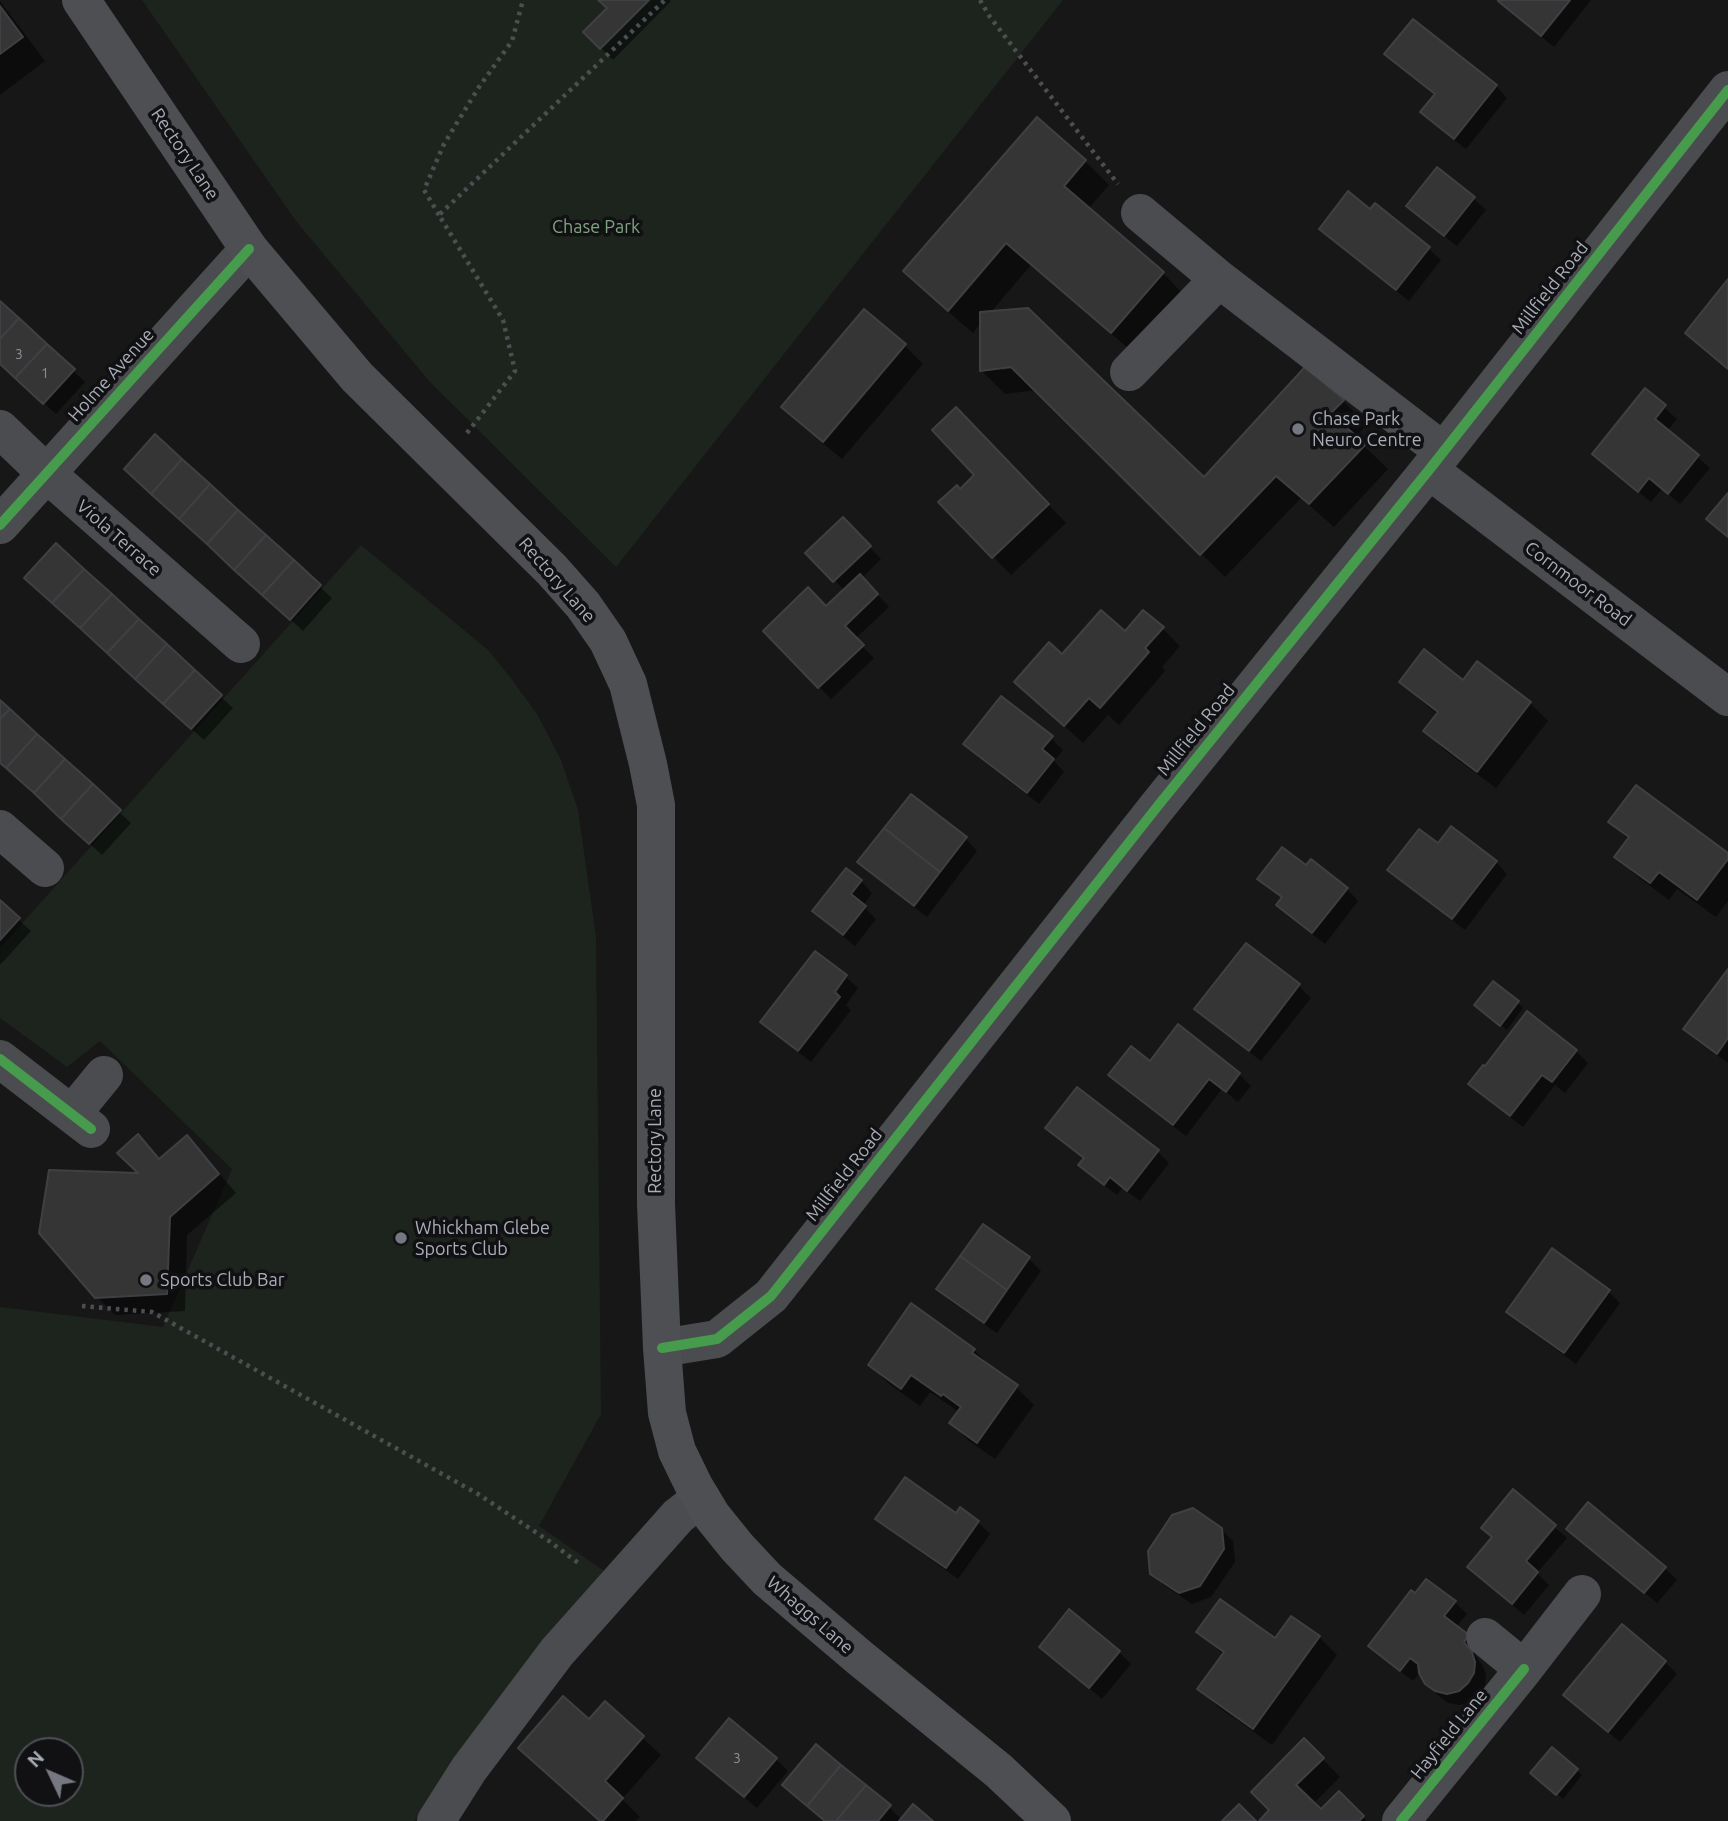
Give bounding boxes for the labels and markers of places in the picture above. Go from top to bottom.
place label: Chase Park Neuro Centre [1312,408,1422,450]
marker: Chase Park Neuro Centre [1290,421,1306,437]
place label: Whickham Glebe Sports Club [415,1217,550,1260]
marker: Whickham Glebe Sports Club [393,1230,409,1246]
place label: Sports Club Bar [160,1269,285,1291]
marker: Sports Club Bar [138,1272,154,1288]

